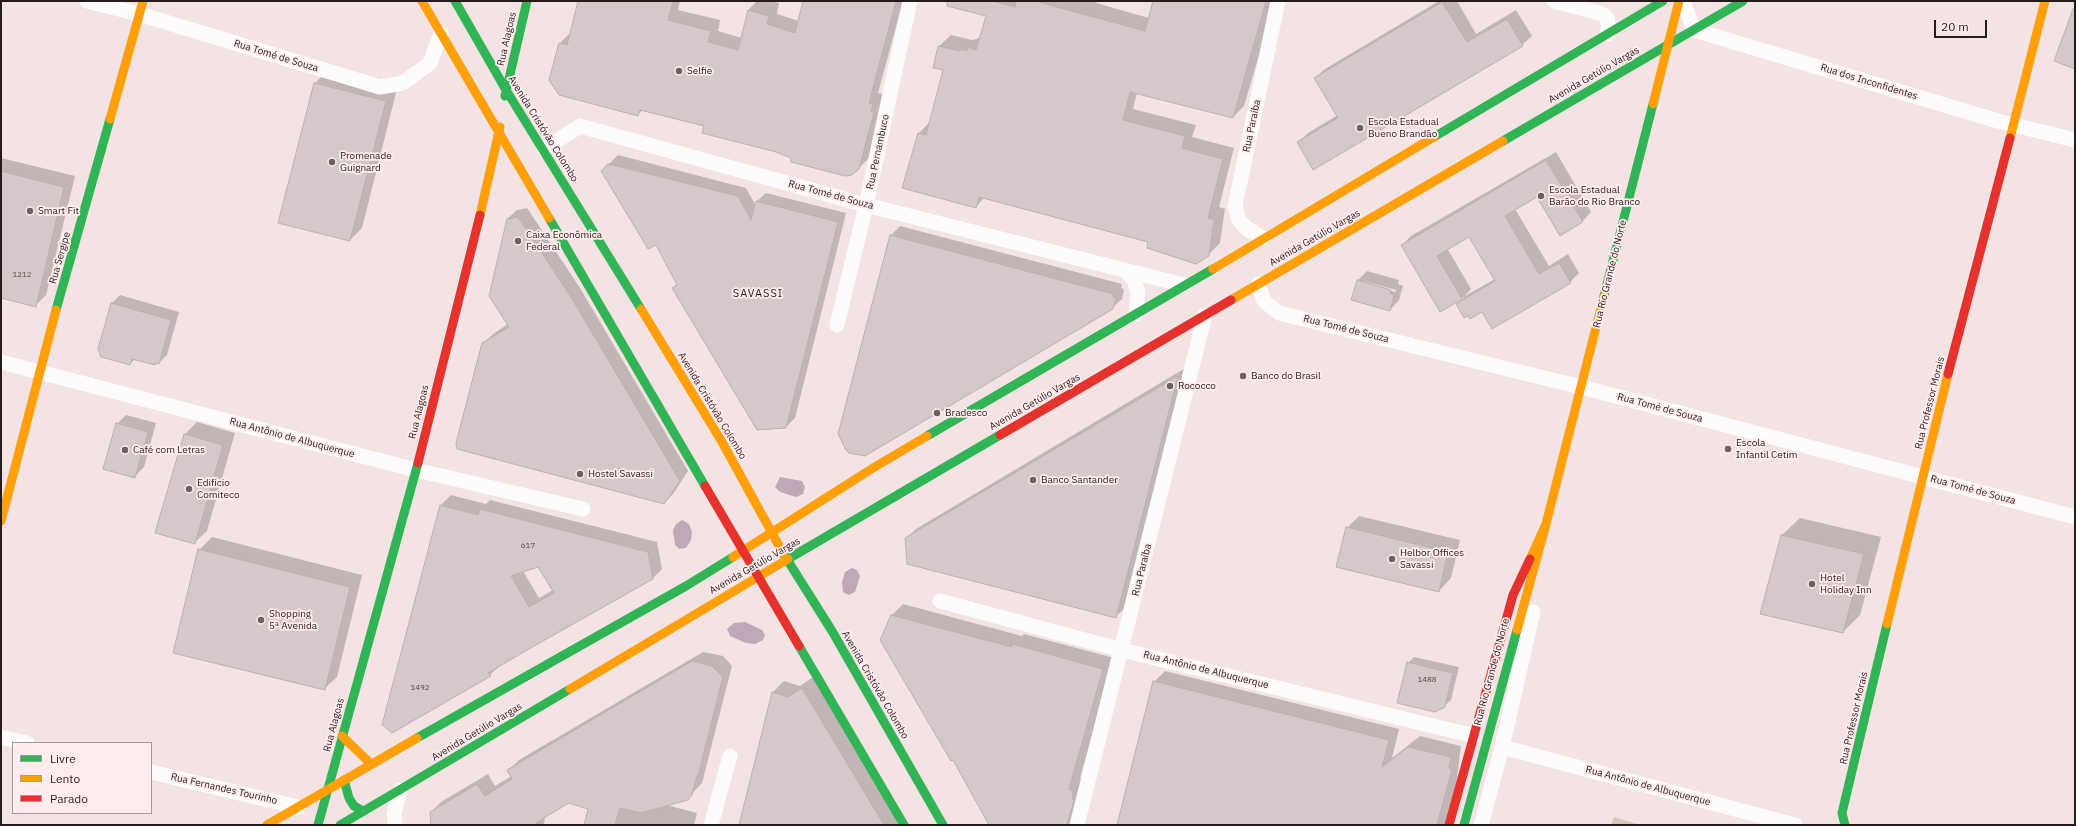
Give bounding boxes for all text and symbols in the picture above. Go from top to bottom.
street label: Rua Alagoas [495,11,519,67]
scale bar [1936,12,1989,38]
text: 20 m [1941,19,1969,34]
street label: Rua Tomé de Souza [232,37,320,75]
street label: Avenida Getúlio Vargas [1546,44,1642,106]
street label: Rua dos Inconfidentes [1819,62,1919,102]
place label: Selfie [687,65,712,77]
marker: Selfie [674,66,684,76]
street label: Avenida Cristóvão Colombo [505,74,581,184]
street label: Rua Paraíba [1241,98,1263,154]
street label: Rua Pernambuco [864,113,892,191]
place label: Escola Estadual Bueno Brandão [1368,116,1439,140]
marker: Escola Estadual Bueno Brandão [1355,123,1365,133]
place label: Promenade Guignard [340,150,392,174]
marker: Promenade Guignard [327,157,337,167]
street label: Rua Tomé de Souza [787,178,875,212]
place label: Escola Estadual Barão do Rio Branco [1549,184,1640,208]
marker: Escola Estadual Barão do Rio Branco [1536,191,1546,201]
place label: Smart Fit [38,205,79,217]
marker: Smart Fit [25,206,35,216]
street label: Avenida Getúlio Vargas [1267,207,1363,269]
street label: Rua Rio Grande do Norte [1591,219,1629,329]
place label: Caixa Econômica Federal [526,229,602,252]
street label: Rua Sergipe [47,231,73,285]
marker: Caixa Econômica Federal [513,236,523,246]
house number: 1212 [12,270,32,280]
district label: SAVASSI [733,287,783,301]
street label: Rua Tomé de Souza [1302,313,1390,345]
street label: Avenida Cristóvão Colombo [675,350,749,462]
street label: Rua Professor Morais [1913,355,1947,451]
place label: Banco do Brasil [1251,370,1321,382]
street label: Avenida Getúlio Vargas [987,371,1083,433]
marker: Banco do Brasil [1238,371,1248,381]
place label: Rococco [1178,380,1216,392]
marker: Rococco [1165,381,1175,391]
street label: Rua Alagoas [406,384,432,440]
street label: Rua Tomé de Souza [1616,391,1704,425]
place label: Bradesco [945,407,987,419]
marker: Bradesco [932,408,942,418]
street label: Rua Antônio de Albuquerque [228,416,356,460]
place label: Escola Infantil Cetim [1736,437,1797,460]
place label: Café com Letras [133,444,205,456]
marker: Escola Infantil Cetim [1723,444,1733,454]
marker: Café com Letras [120,445,130,455]
place label: Hostel Savassi [588,468,653,480]
marker: Hostel Savassi [575,469,585,479]
street label: Rua Tomé de Souza [1929,473,2017,507]
place label: Banco Santander [1041,474,1118,486]
marker: Banco Santander [1028,475,1038,485]
place label: Edifício Comiteco [197,477,240,500]
marker: Edifício Comiteco [184,484,194,494]
street label: Avenida Getúlio Vargas [707,535,803,597]
house number: 617 [521,541,535,551]
street label: Rua Paraíba [1130,543,1154,597]
place label: Helbor Offices Savassi [1400,547,1464,570]
marker: Helbor Offices Savassi [1387,554,1397,564]
place label: Hotel Holiday Inn [1820,572,1872,596]
marker: Hotel Holiday Inn [1807,579,1817,589]
place label: Shopping 5ª Avenida [269,608,317,632]
marker: Shopping 5ª Avenida [256,615,266,625]
street label: Rua Rio Grande do Norte [1472,617,1512,727]
street label: Avenida Cristóvão Colombo [839,629,911,741]
street label: Rua Antônio de Albuquerque [1142,649,1270,691]
street label: Rua Professor Morais [1837,670,1871,766]
house number: 1488 [1417,675,1437,685]
house number: 1492 [410,683,430,693]
street label: Rua Alagoas [321,697,347,753]
street label: Avenida Getúlio Vargas [430,700,524,764]
legend [12,742,152,814]
text: Livre [50,751,76,766]
street label: Rua Antônio de Albuquerque [1584,764,1712,808]
text: Lento [50,771,80,786]
street label: Rua Fernandes Tourinho [170,771,278,807]
text: Parado [50,791,88,806]

